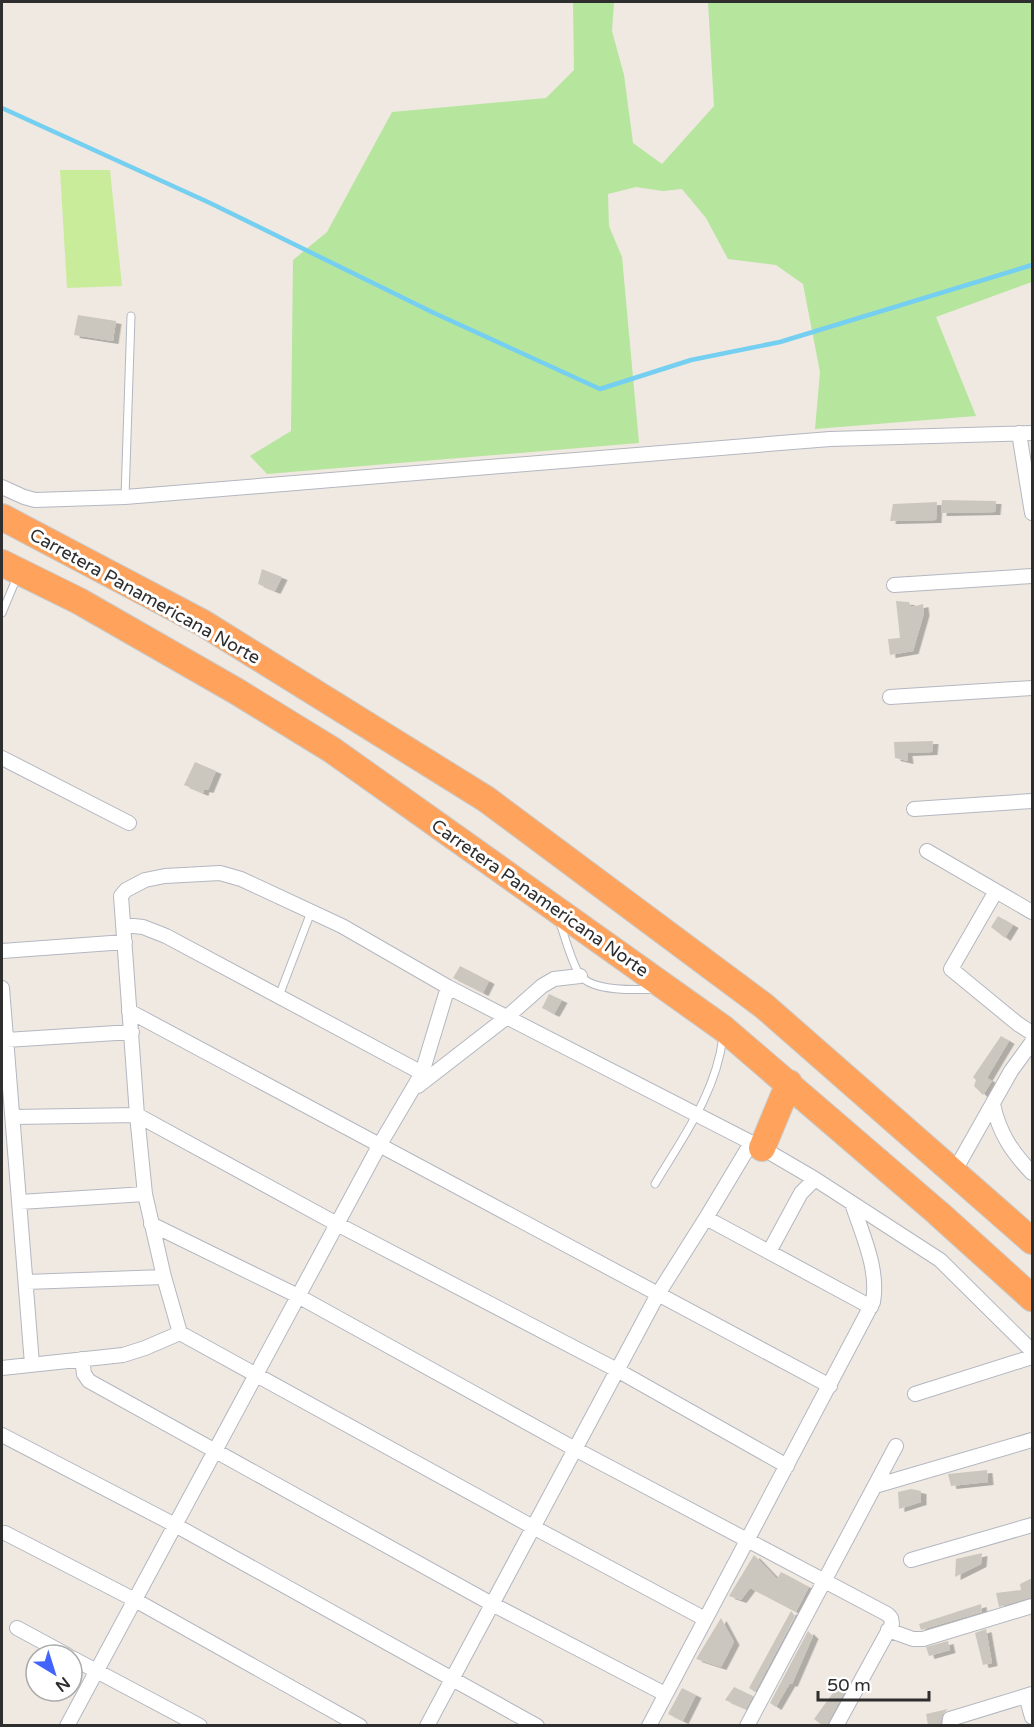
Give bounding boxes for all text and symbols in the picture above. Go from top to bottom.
street label: Carretera Panamericana Norte [26,523,264,669]
street label: Carretera Panamericana Norte [427,814,653,982]
north arrow [24,1643,84,1703]
scale bar [818,1664,929,1702]
text: N [51,1672,74,1696]
text: 50 m [827,1674,871,1696]

